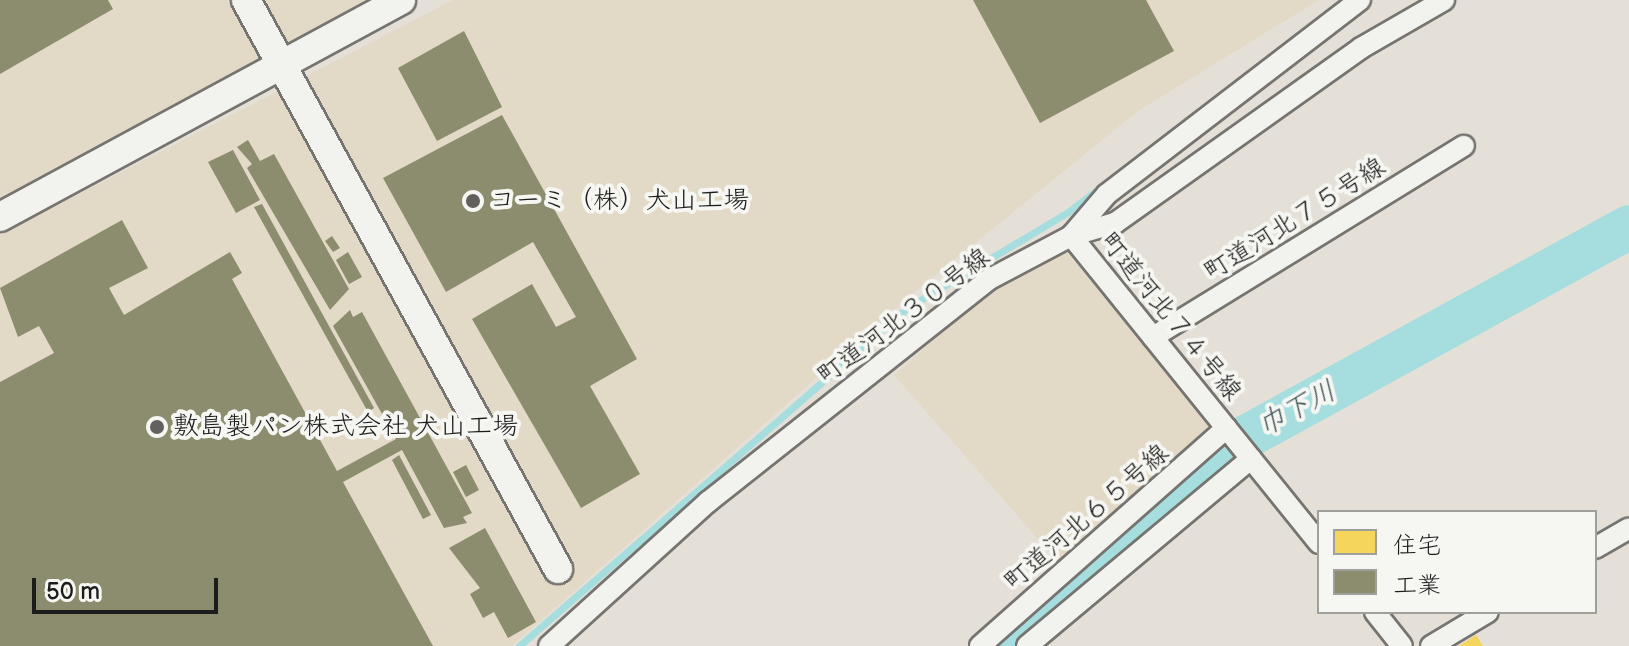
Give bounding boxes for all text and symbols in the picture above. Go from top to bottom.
street label: 町道河北７５号線 [1199,152,1391,288]
place label: コーミ（株）犬山工場 [489,185,749,217]
marker: コーミ（株）犬山工場 [464,192,482,210]
street label: 町道河北７４号線 [1092,226,1248,408]
street label: 町道河北３０号線 [812,242,996,392]
water label: 巾下川 [1252,374,1342,444]
place label: 敷島製パン株式会社 犬山工場 [173,411,518,443]
marker: 敷島製パン株式会社 犬山工場 [148,418,166,436]
street label: 町道河北６５号線 [998,438,1176,598]
legend [1317,510,1597,614]
text: 住宅 [1393,531,1441,560]
scale bar [36,562,222,612]
text: 工業 [1393,571,1441,600]
text: 50 m [46,577,100,606]

